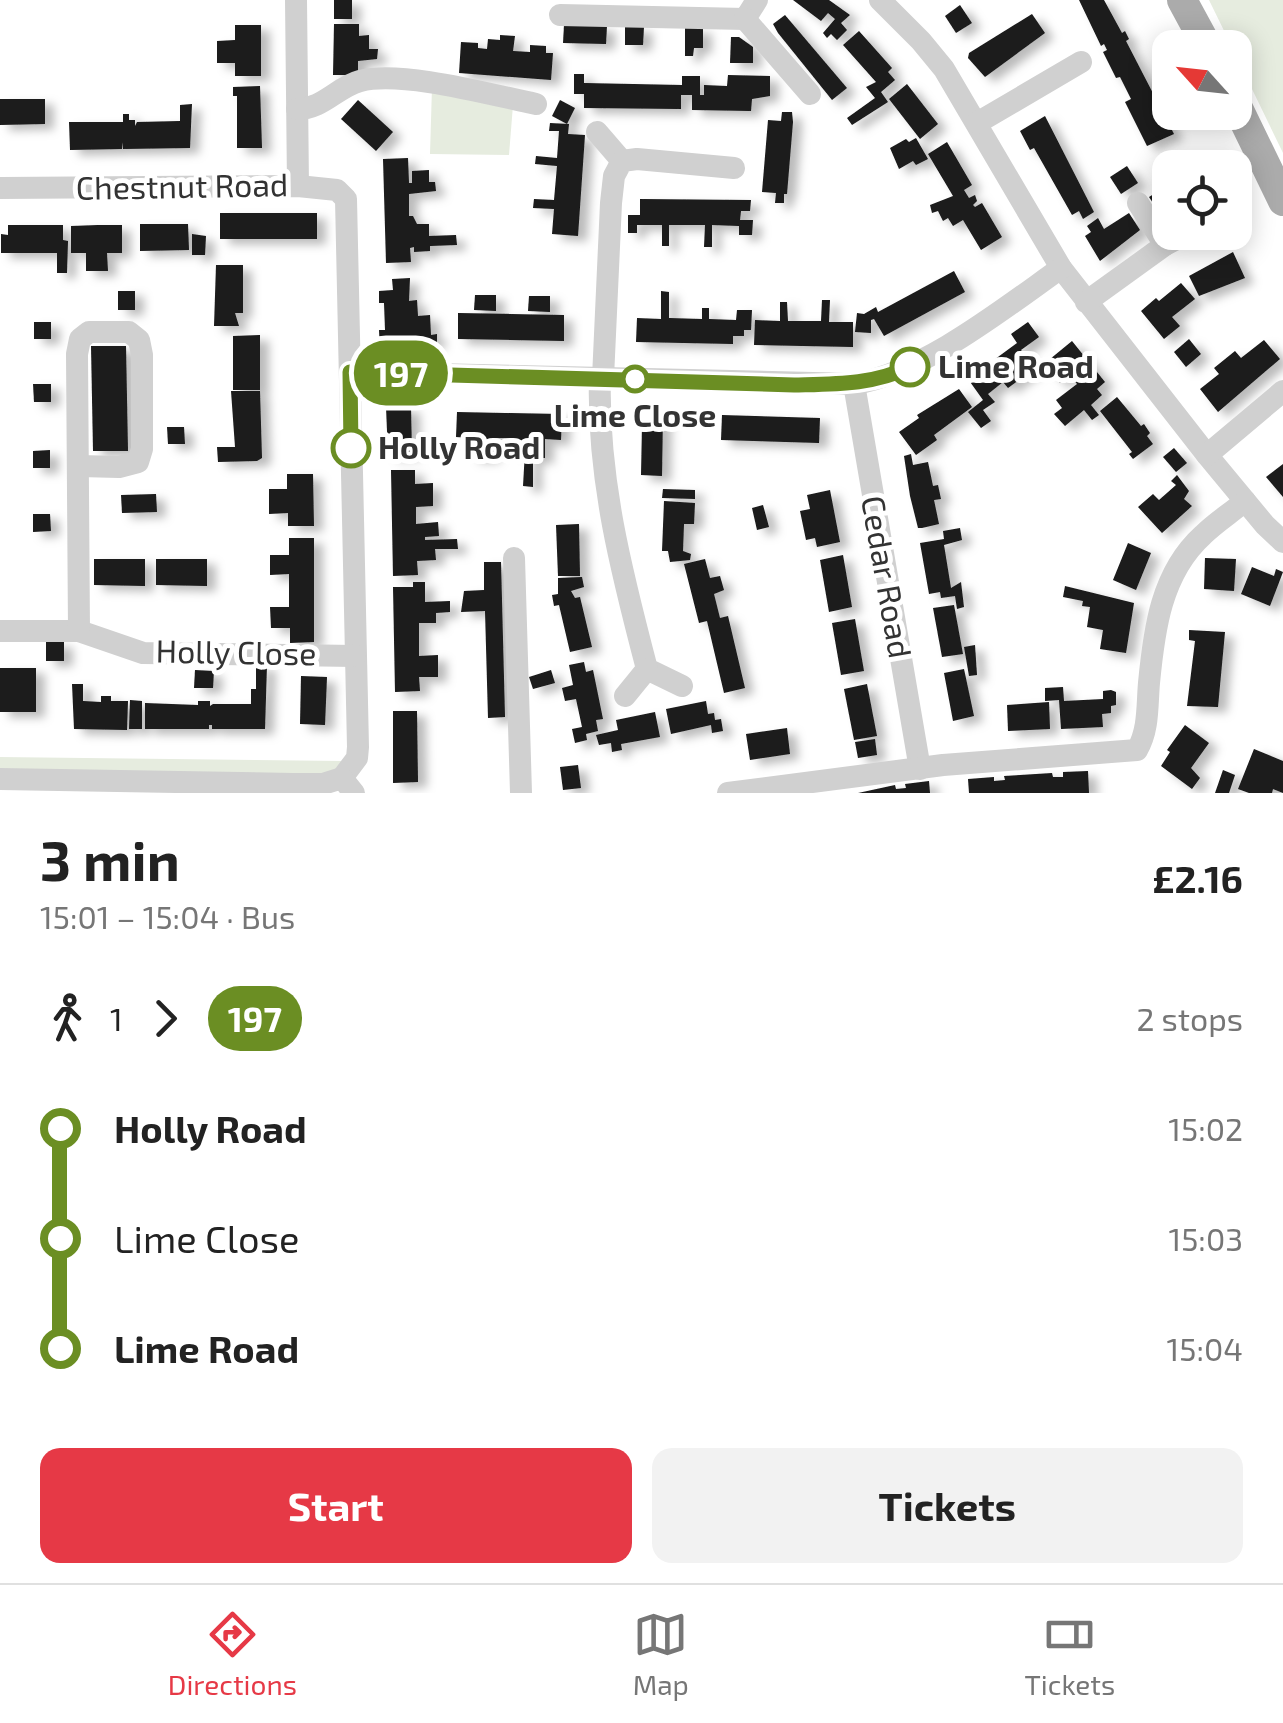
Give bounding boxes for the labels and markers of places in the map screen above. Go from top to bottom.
place label: Lime Road [938,346,1094,384]
marker: Lime Road [891,348,929,386]
marker: Lime Close [622,366,648,392]
place label: Lime Close [554,395,716,433]
place label: Holly Road [378,427,540,466]
marker: Holly Road [332,429,370,467]

